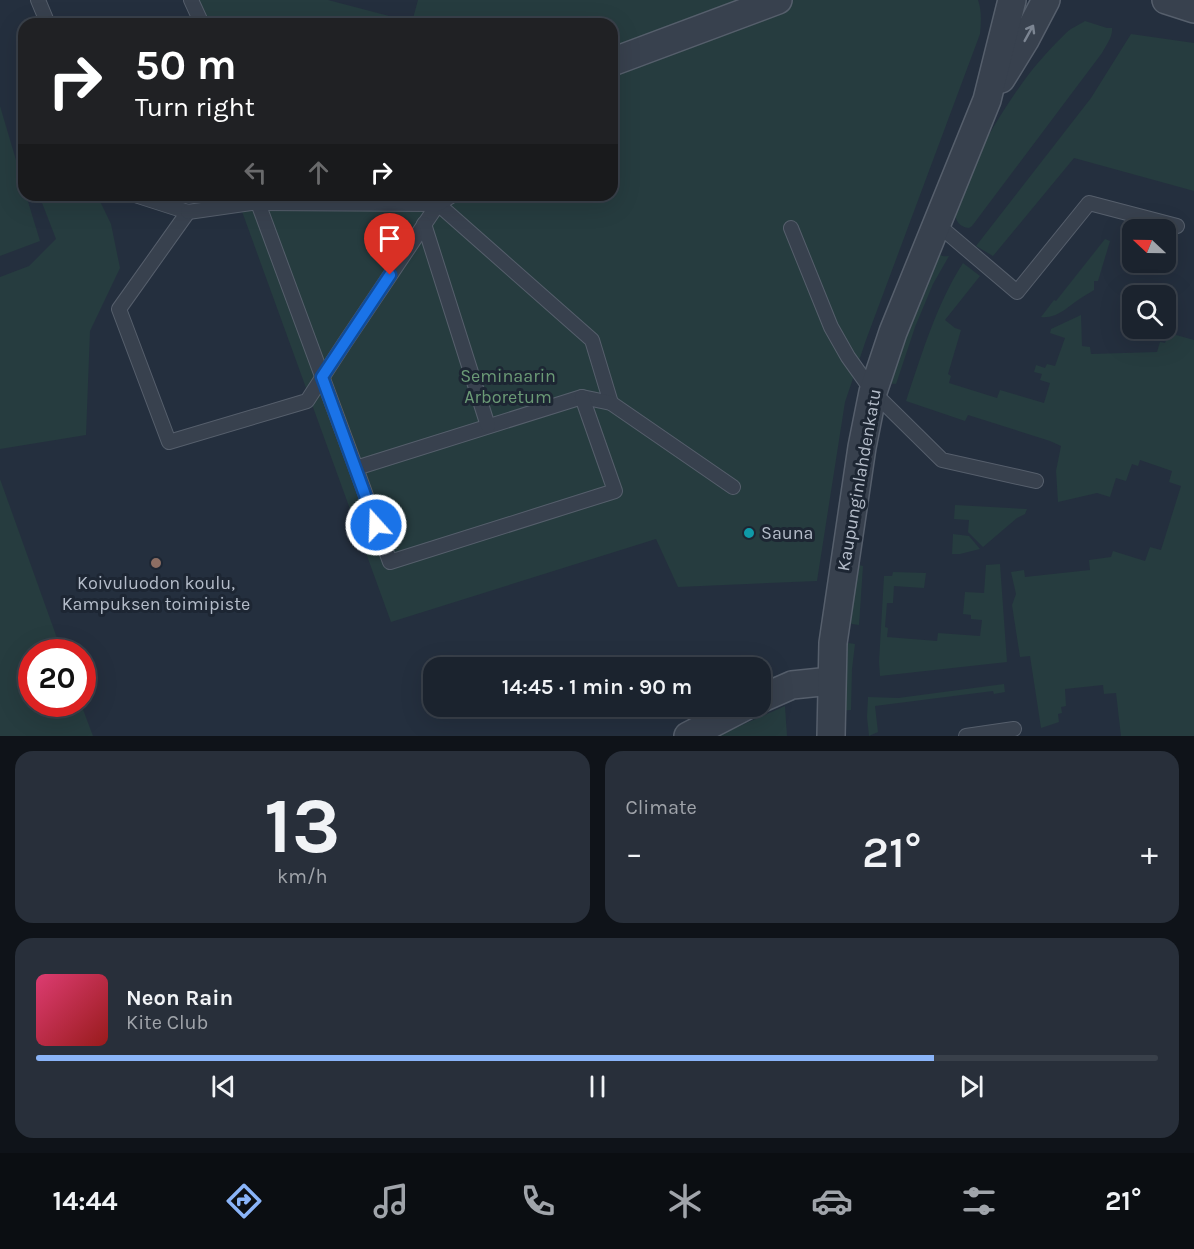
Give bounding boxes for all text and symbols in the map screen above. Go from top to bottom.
one-way arrow [1023,25,1035,42]
text: 50 m [135,40,237,90]
icon: right [36,42,114,120]
text: Turn right [135,91,255,123]
icon: left [239,156,272,189]
icon: ahead [302,156,335,189]
icon: right [365,156,398,189]
pin [364,213,415,275]
north arrow [1122,219,1176,273]
map controls [1122,219,1176,339]
icon: arrive [373,222,406,255]
button: search [1122,285,1176,339]
park label: Seminaarin Arboretum [460,365,556,408]
street label: Kaupunginlahdenkatu [832,387,886,573]
position arrow [344,493,408,557]
place label: Sauna [761,522,813,544]
marker: Sauna [742,526,756,540]
marker: Koivuluodon koulu, Kampuksen toimipiste [149,556,163,570]
place label: Koivuluodon koulu, Kampuksen toimipiste [62,572,250,615]
speed limit sign: 20 [18,639,96,717]
text: 14:45 · 1 min · 90 m [502,674,692,700]
text: 13 [264,780,340,872]
text: Climate [626,796,697,819]
text: 21° [862,826,922,878]
text: − [626,834,643,872]
text: + [1141,834,1158,872]
text: km/h [277,865,328,888]
text: Neon Rain [126,985,233,1011]
text: Kite Club [126,1011,208,1034]
icon: previous [207,1070,240,1103]
icon: pause [581,1070,614,1103]
icon: next [955,1070,988,1103]
icon: directions [223,1180,265,1222]
icon: music [370,1180,412,1222]
icon: phone [517,1180,559,1222]
icon: climate [664,1180,706,1222]
icon: car [811,1180,853,1222]
icon: filters [958,1180,1000,1222]
text: 14:44 [53,1185,118,1217]
text: 21° [1105,1185,1141,1217]

